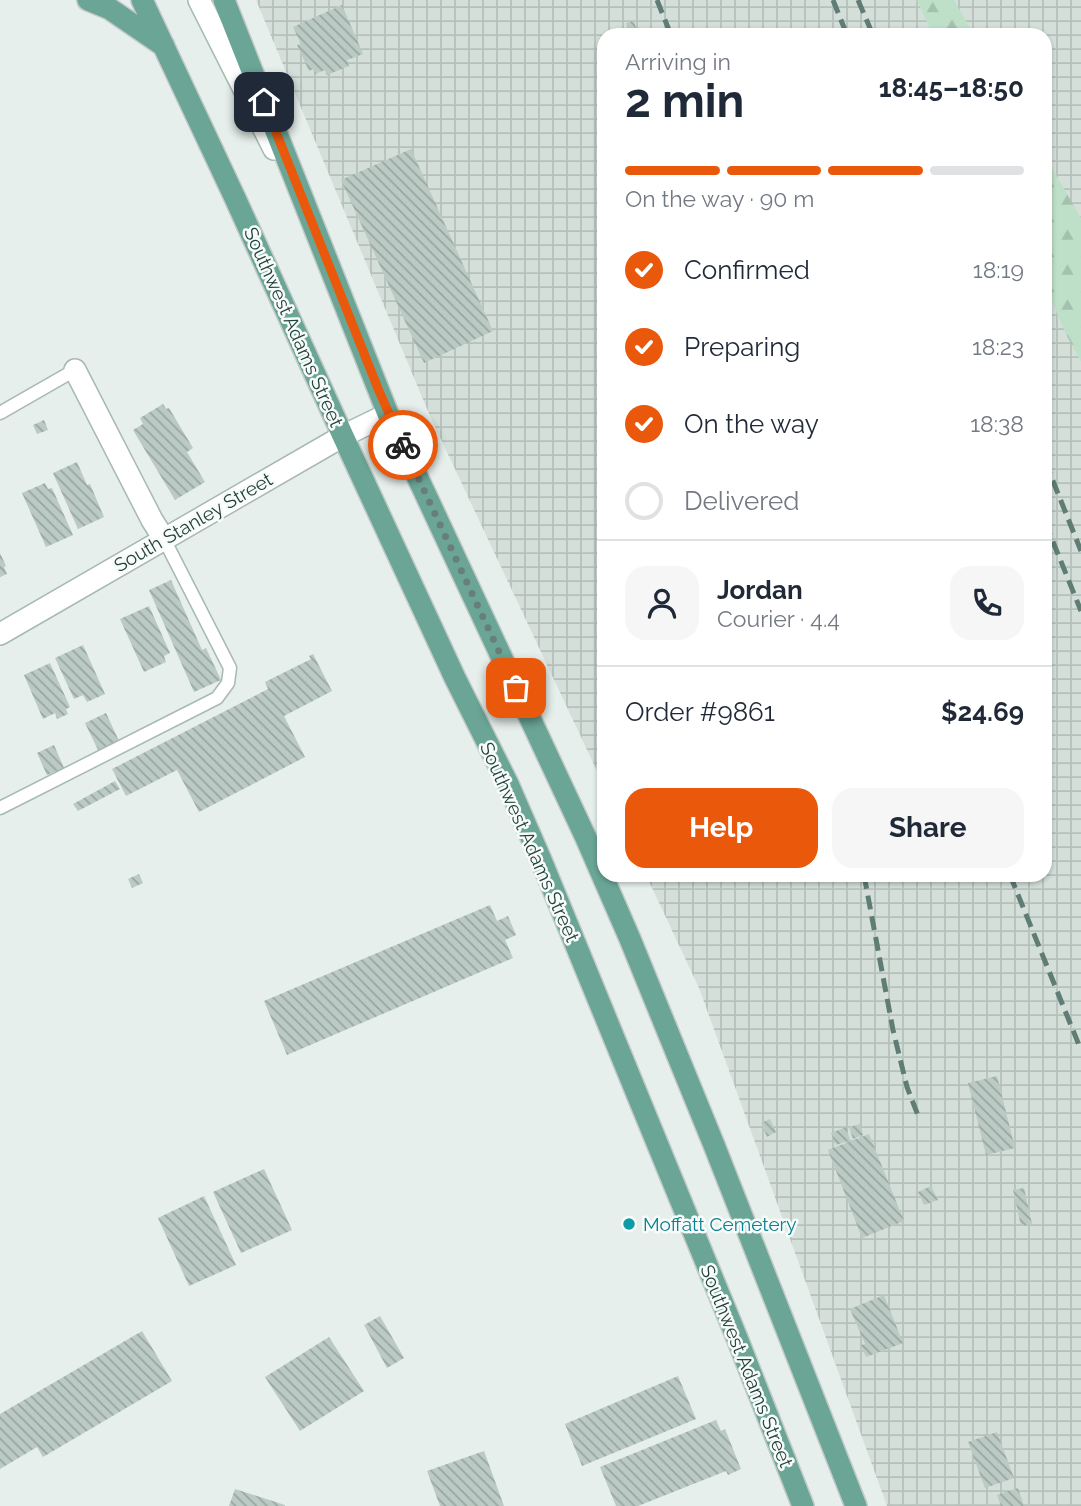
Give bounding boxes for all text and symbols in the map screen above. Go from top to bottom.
text: Arriving in [625,48,731,75]
pin [234,72,294,132]
text: 18:45–18:50 [879,73,1024,103]
text: 2 min [625,74,744,128]
icon: home [245,83,283,121]
text: On the way · 90 m [625,185,814,212]
street label: Southwest Adams Street [240,224,348,431]
icon: check [625,251,663,289]
text: Confirmed [684,255,810,285]
text: 18:19 [973,256,1024,283]
icon: check [625,328,663,366]
text: Preparing [684,332,800,362]
text: 18:23 [972,333,1024,360]
icon: check [625,405,663,443]
text: On the way [684,409,819,439]
courier [368,410,438,480]
text: 18:38 [970,410,1024,437]
icon: bike [384,426,422,464]
street label: South Stanley Street [110,467,277,576]
text: Delivered [684,486,799,516]
button: person [625,566,699,640]
button: phone [950,566,1024,640]
text: Jordan [717,575,803,605]
text: Courier · 4.4 [717,605,840,632]
pin [486,658,546,718]
icon: bag [497,669,535,707]
text: Order #9861 [625,697,775,727]
text: $24.69 [941,697,1024,727]
street label: Southwest Adams Street [476,739,584,946]
button: Help [625,788,818,868]
button: Share [832,788,1024,868]
place label: Moffatt Cemetery [643,1213,797,1235]
marker: Moffatt Cemetery [621,1216,637,1232]
street label: Southwest Adams Street [696,1262,798,1471]

